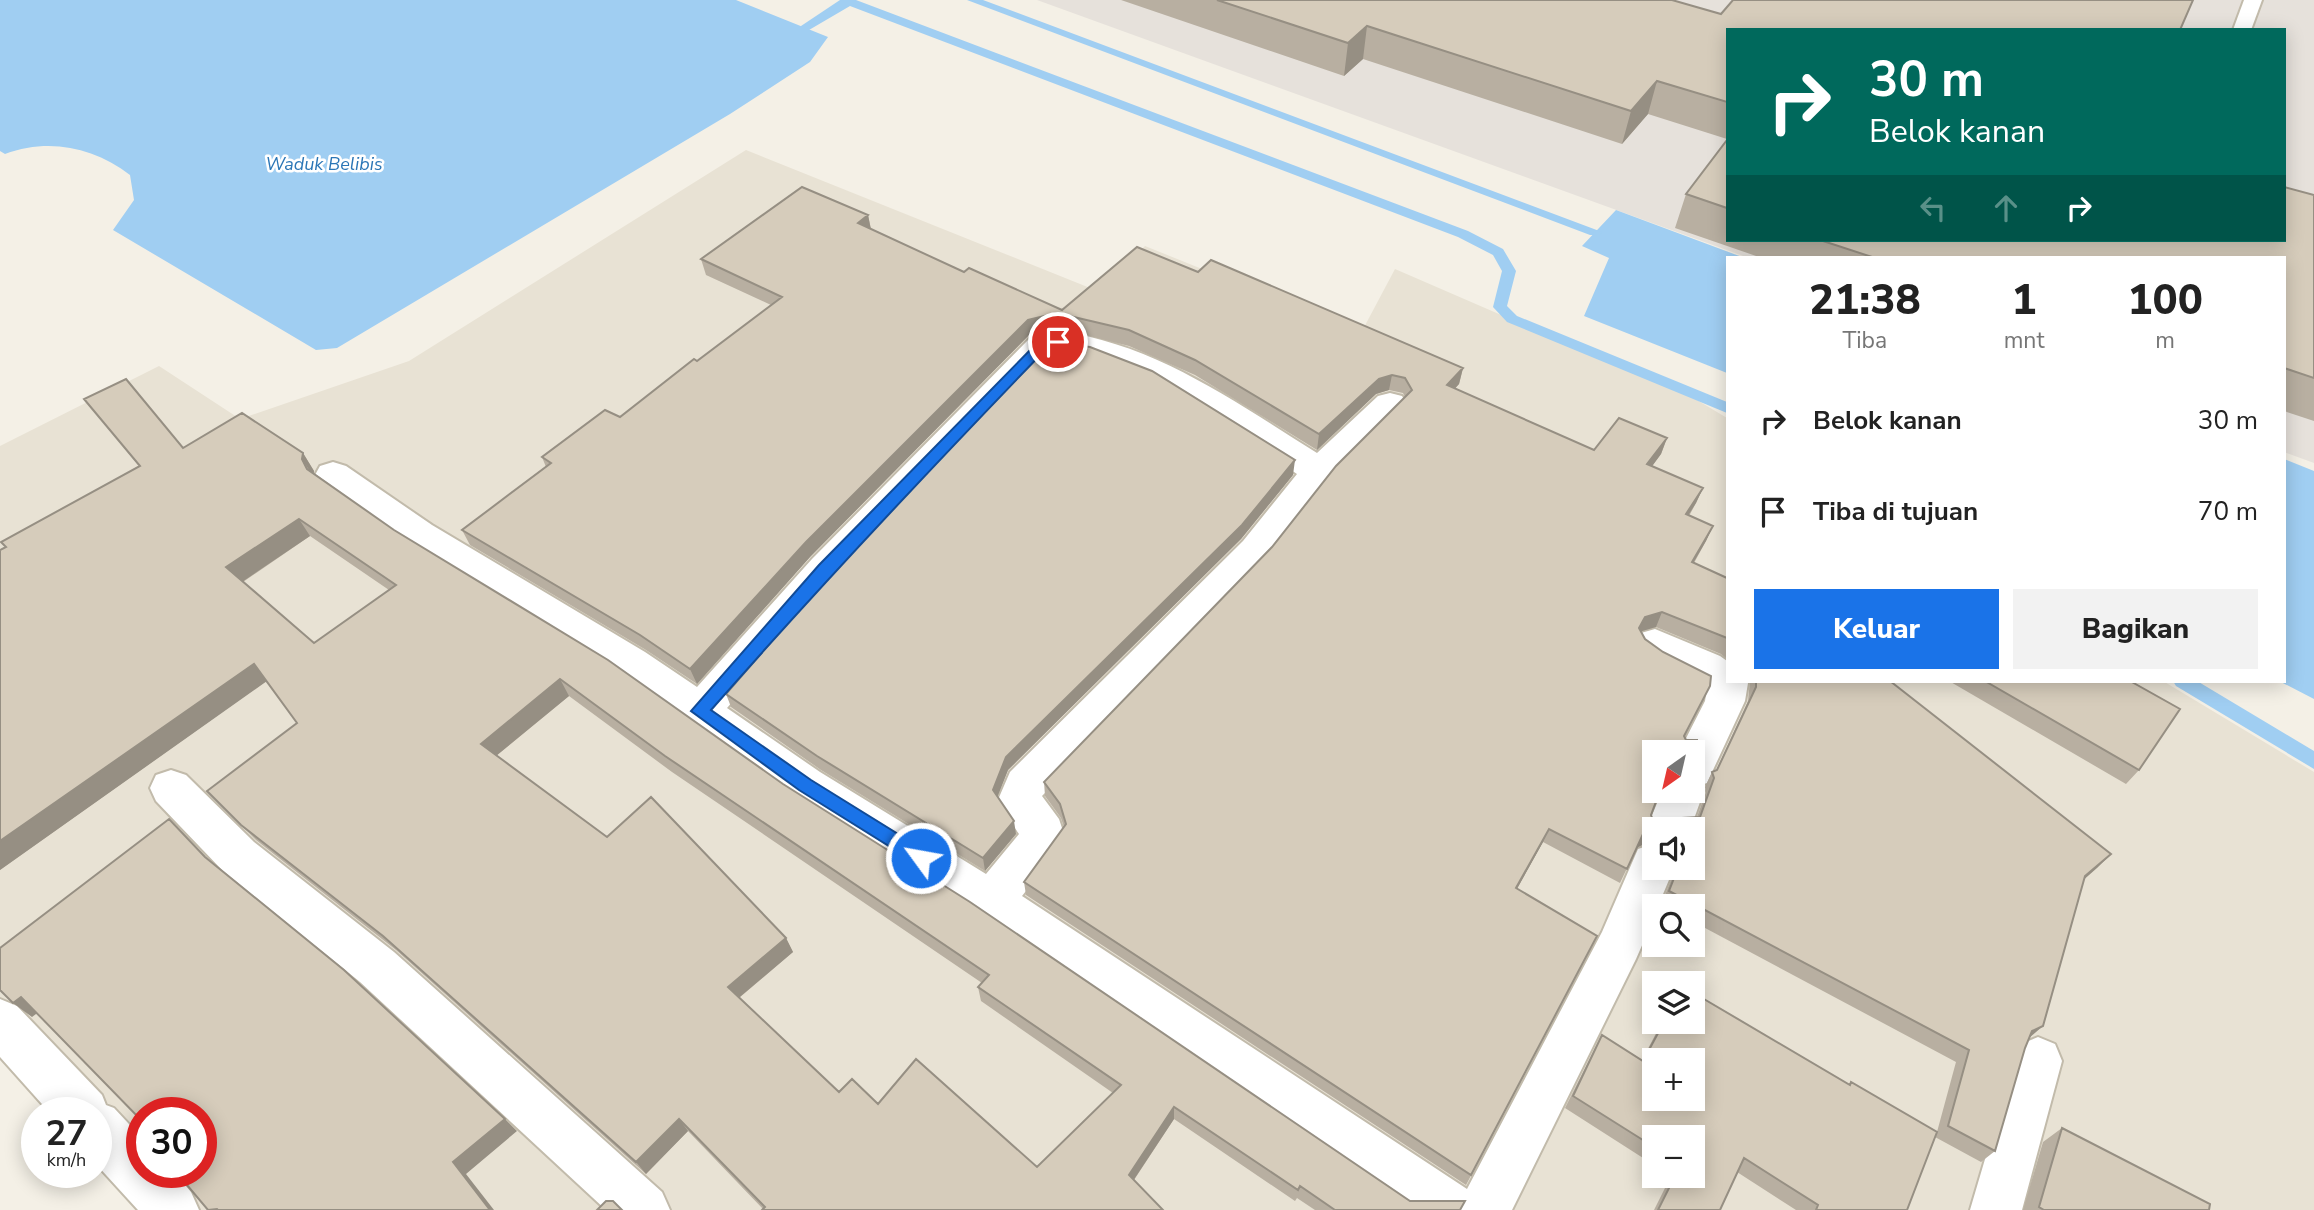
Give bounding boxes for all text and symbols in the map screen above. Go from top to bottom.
text: 30 m [1869,46,1984,113]
icon: right [1754,56,1845,147]
text: Belok kanan [1869,110,2045,153]
water label: Waduk Belibis [265,152,383,176]
icon: left [1914,189,1952,227]
icon: ahead [1987,189,2025,227]
icon: right [2060,189,2098,227]
text: 21:38 [1809,272,1921,329]
text: 1 [2011,272,2037,329]
text: 100 [2127,272,2203,329]
pin [1028,312,1088,372]
icon: arrive [1039,323,1077,361]
text: Tiba [1842,325,1887,356]
text: mnt [2004,325,2044,356]
text: m [2155,325,2175,356]
icon: right [1754,402,1792,440]
text: Belok kanan [1813,403,1962,438]
text: 30 m [2198,403,2258,438]
icon: arrive [1754,493,1792,531]
text: Tiba di tujuan [1813,494,1978,529]
text: 70 m [2198,494,2258,529]
button: Keluar [1754,589,1999,669]
button: Bagikan [2013,589,2258,669]
north arrow [1642,740,1704,803]
map controls [1642,740,1705,1188]
button: sound [1642,817,1705,880]
position arrow [884,821,958,895]
button: search [1642,894,1705,957]
button: layers [1642,971,1705,1034]
button: + [1642,1048,1705,1111]
speed limit sign: 30 [126,1097,217,1188]
text: 27 [45,1110,88,1157]
button: − [1642,1125,1705,1188]
text: km/h [47,1148,86,1172]

